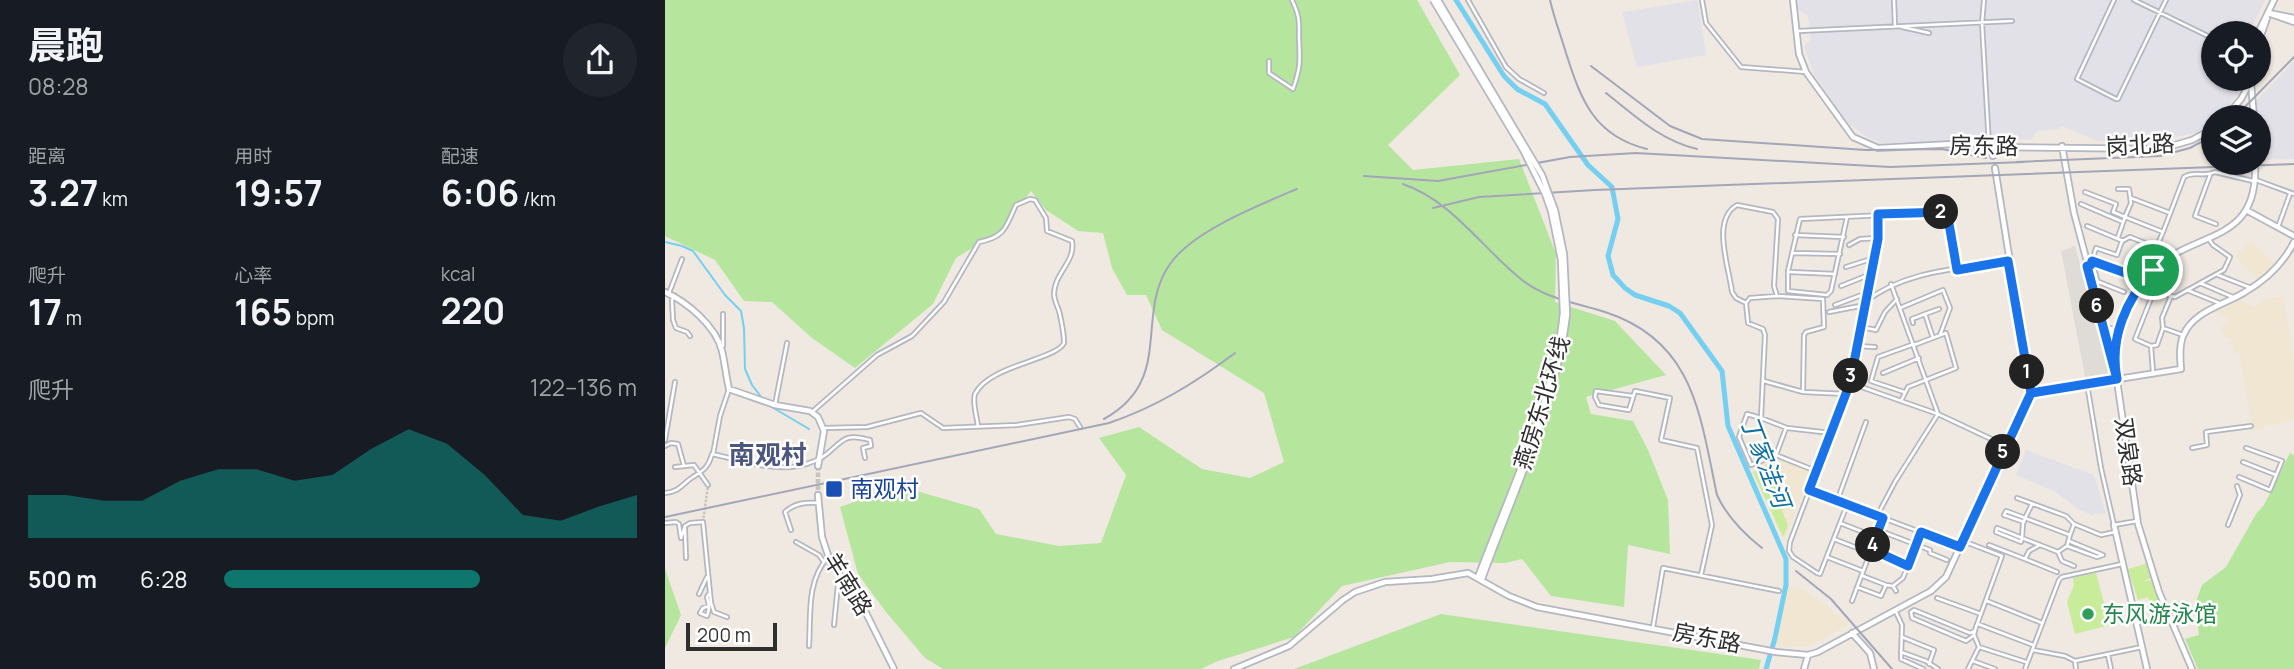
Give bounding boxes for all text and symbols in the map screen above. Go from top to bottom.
text: 晨跑 [28,18,104,70]
map controls [2201,21,2271,175]
button: locate [2201,21,2271,91]
button: share [563,23,637,97]
text: 08:28 [28,70,89,102]
button: layers [2201,105,2271,175]
street label: 岗北路 [2105,126,2175,162]
street label: 房东路 [1949,128,2019,162]
text: 距离 [28,143,66,169]
text: 用时 [234,143,272,169]
text: 配速 [441,143,479,169]
text: 3.27 [28,169,99,217]
text: 19:57 [234,169,323,217]
text: 6:06 [441,169,519,217]
text: km [99,186,128,212]
text: /km [519,186,556,212]
pin: 2 [1923,194,1959,230]
text: 2 [1935,198,1946,224]
pin [2123,240,2183,300]
icon: arrive [2134,251,2172,289]
text: kcal [441,261,475,287]
text: 爬升 [28,262,66,288]
text: 心率 [234,262,272,288]
text: 220 [441,287,505,335]
text: 17 [28,288,62,336]
text: 165 [234,288,292,336]
pin: 6 [2079,288,2115,324]
text: 6 [2091,292,2102,318]
text: m [62,305,82,331]
text: bpm [292,305,334,331]
street label: 燕房东北环线 [1506,332,1577,473]
pin: 1 [2009,354,2045,390]
pin: 3 [1833,358,1869,394]
text: 1 [2022,358,2031,384]
text: 3 [1845,362,1856,388]
text: 122–136 m [530,371,637,403]
text: 爬升 [28,373,74,405]
water label: 丁家洼河 [1734,411,1800,516]
street label: 双泉路 [2108,415,2150,488]
pin: 5 [1985,434,2021,470]
district label: 南观村 [729,436,807,472]
text: 5 [1997,438,2008,464]
place label: 南观村 [850,472,919,504]
marker: 南观村 [824,479,844,499]
pin: 4 [1855,528,1891,562]
text: 4 [1867,531,1878,557]
street label: 羊南路 [817,546,881,621]
text: 500 m [28,563,97,595]
text: 6:28 [140,563,188,595]
place label: 东风游泳馆 [2102,597,2217,629]
marker: 东风游泳馆 [2080,606,2096,622]
street label: 房东路 [1670,615,1744,659]
scale bar [686,620,777,652]
text: 200 m [697,622,751,648]

